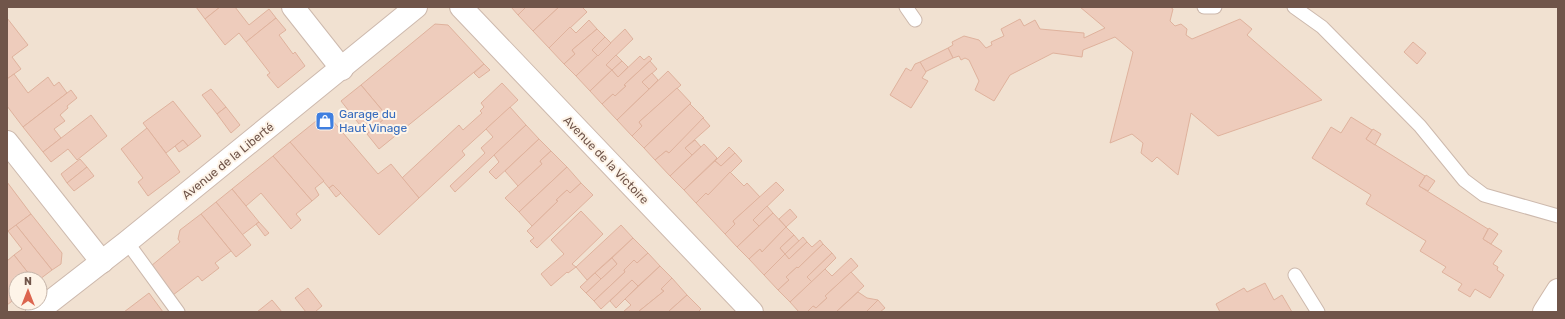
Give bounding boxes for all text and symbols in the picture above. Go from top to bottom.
place label: Garage du Haut Vinage [339,107,408,135]
shop icon: Garage du Haut Vinage [314,110,336,132]
street label: Avenue de la Victoire [560,113,652,207]
street label: Avenue de la Liberté [179,120,277,202]
north arrow [8,271,48,311]
text: N [24,275,32,288]

